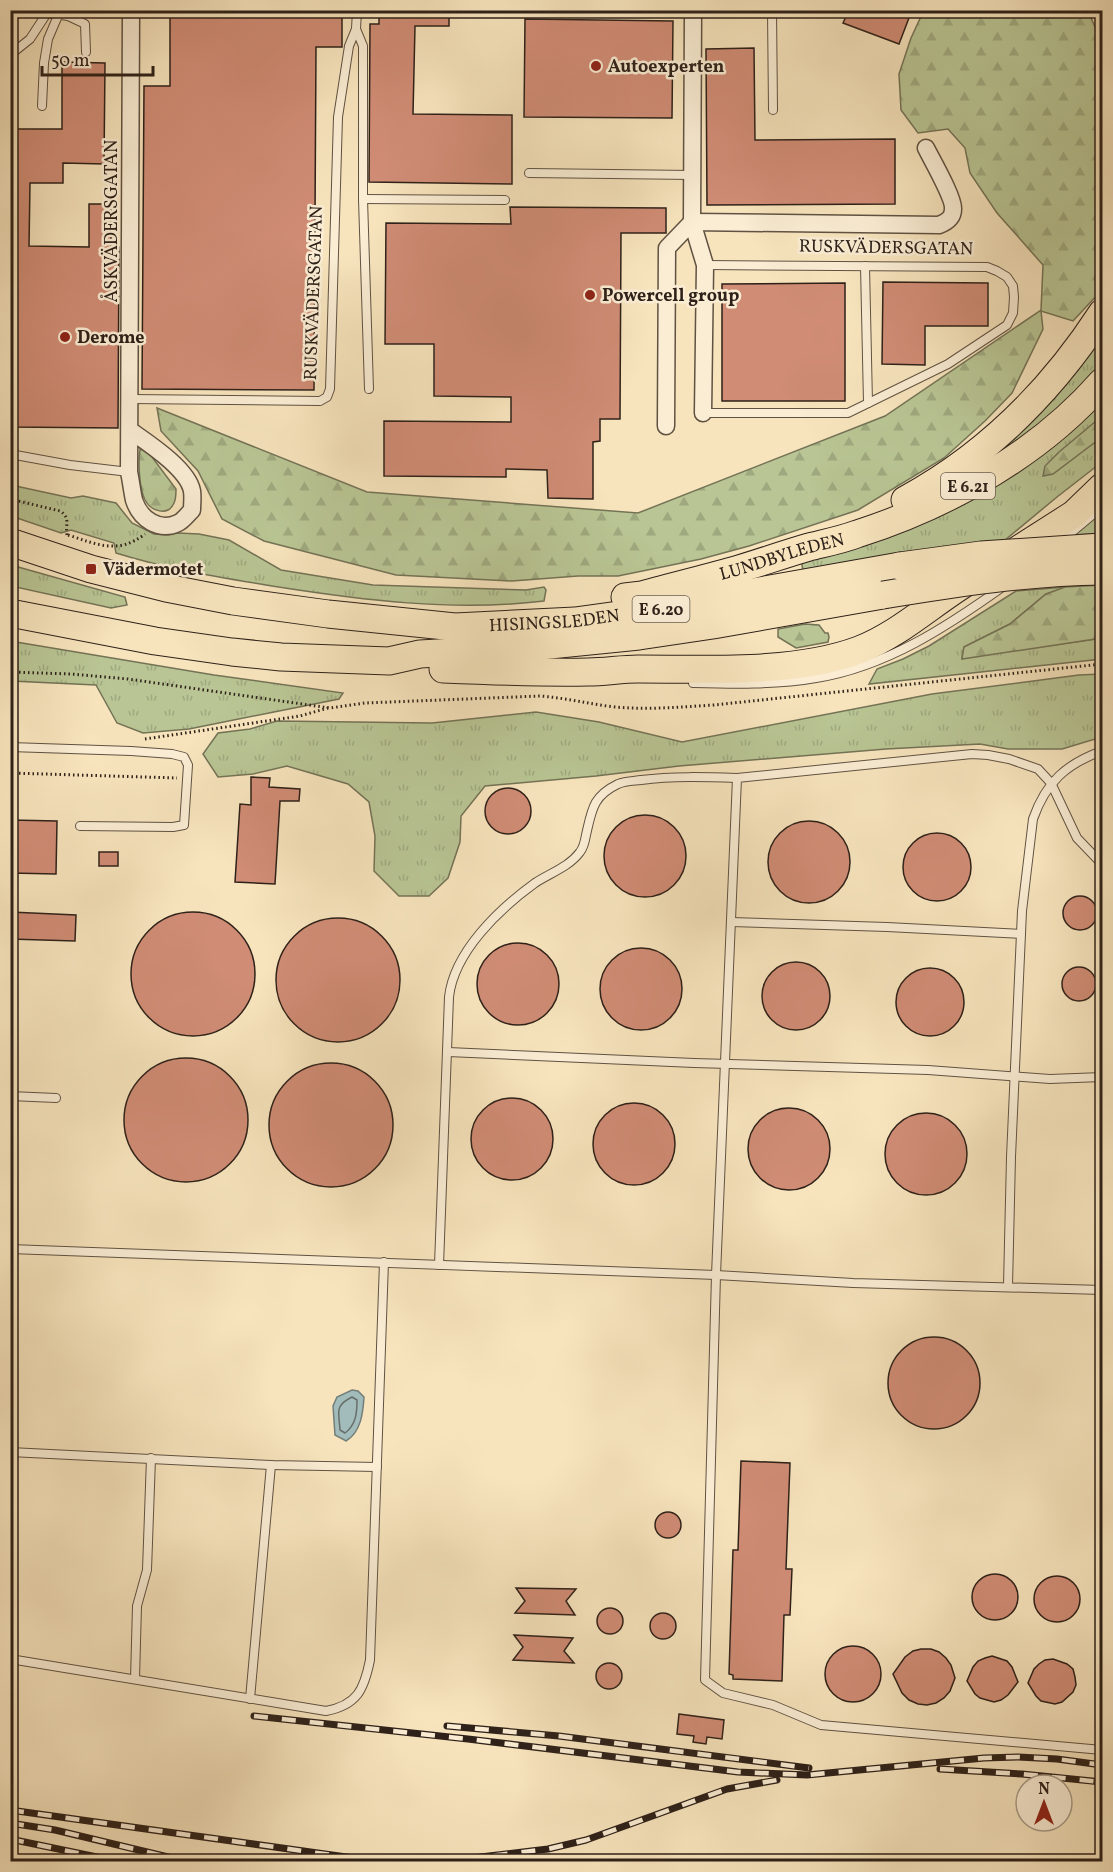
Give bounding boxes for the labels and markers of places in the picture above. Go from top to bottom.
place label: Autoexperten [608,55,725,80]
marker: Autoexperten [589,59,603,73]
place label: Powercell group [602,284,739,309]
marker: Powercell group [583,288,597,302]
place label: Derome [77,326,145,351]
marker: Derome [58,330,72,344]
place label: Vädermotet [103,558,203,583]
marker: Vädermotet [84,562,98,576]

